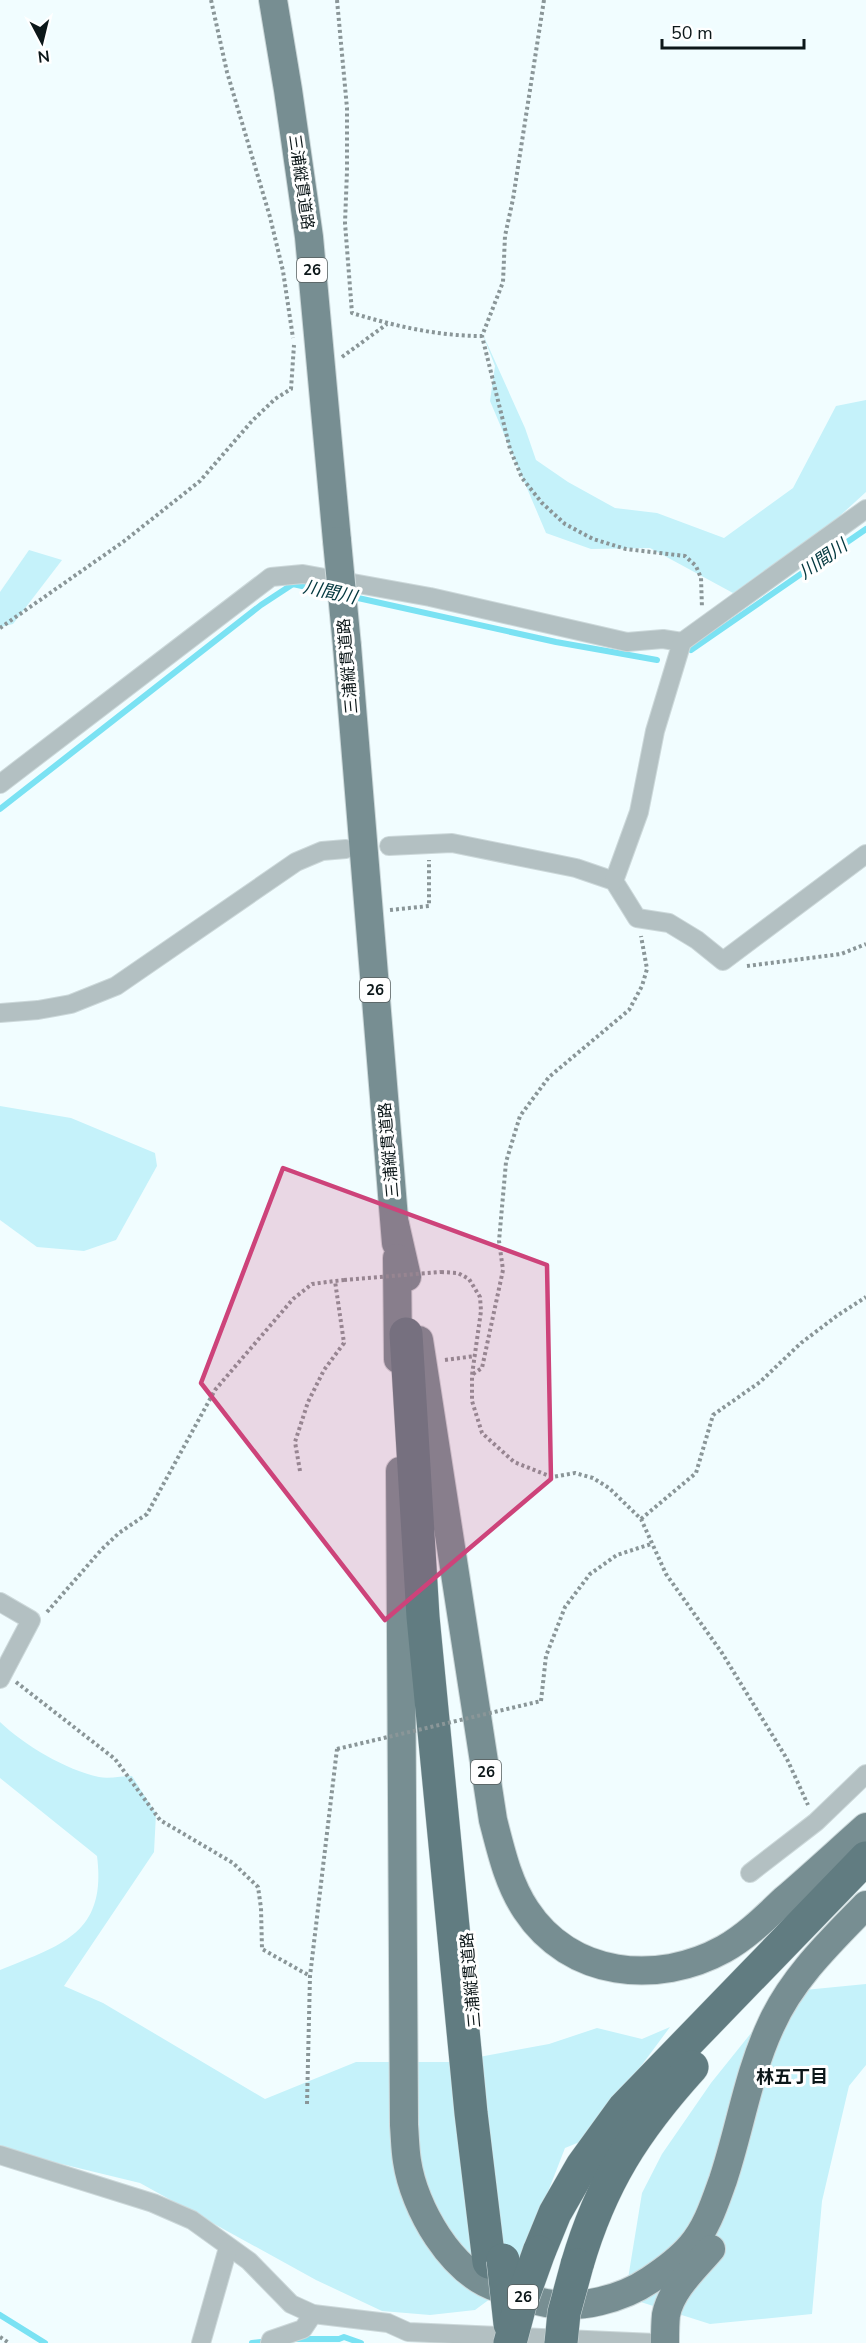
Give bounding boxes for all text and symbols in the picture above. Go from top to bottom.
north arrow [12,12,72,72]
scale bar [662,12,804,50]
text: 50 m [671,21,713,45]
text: N [36,44,51,68]
street label: 三浦縦貫道路 [283,133,319,231]
road number: 26 [297,258,327,282]
water label: 川間川 [794,533,854,584]
water label: 川間川 [301,575,361,610]
street label: 三浦縦貫道路 [333,617,363,715]
road number: 26 [360,978,390,1002]
street label: 三浦縦貫道路 [374,1101,404,1199]
road number: 26 [471,1760,501,1784]
street label: 三浦縦貫道路 [456,1931,486,2029]
district label: 林五丁目 [756,2065,828,2089]
road number: 26 [508,2285,538,2309]

